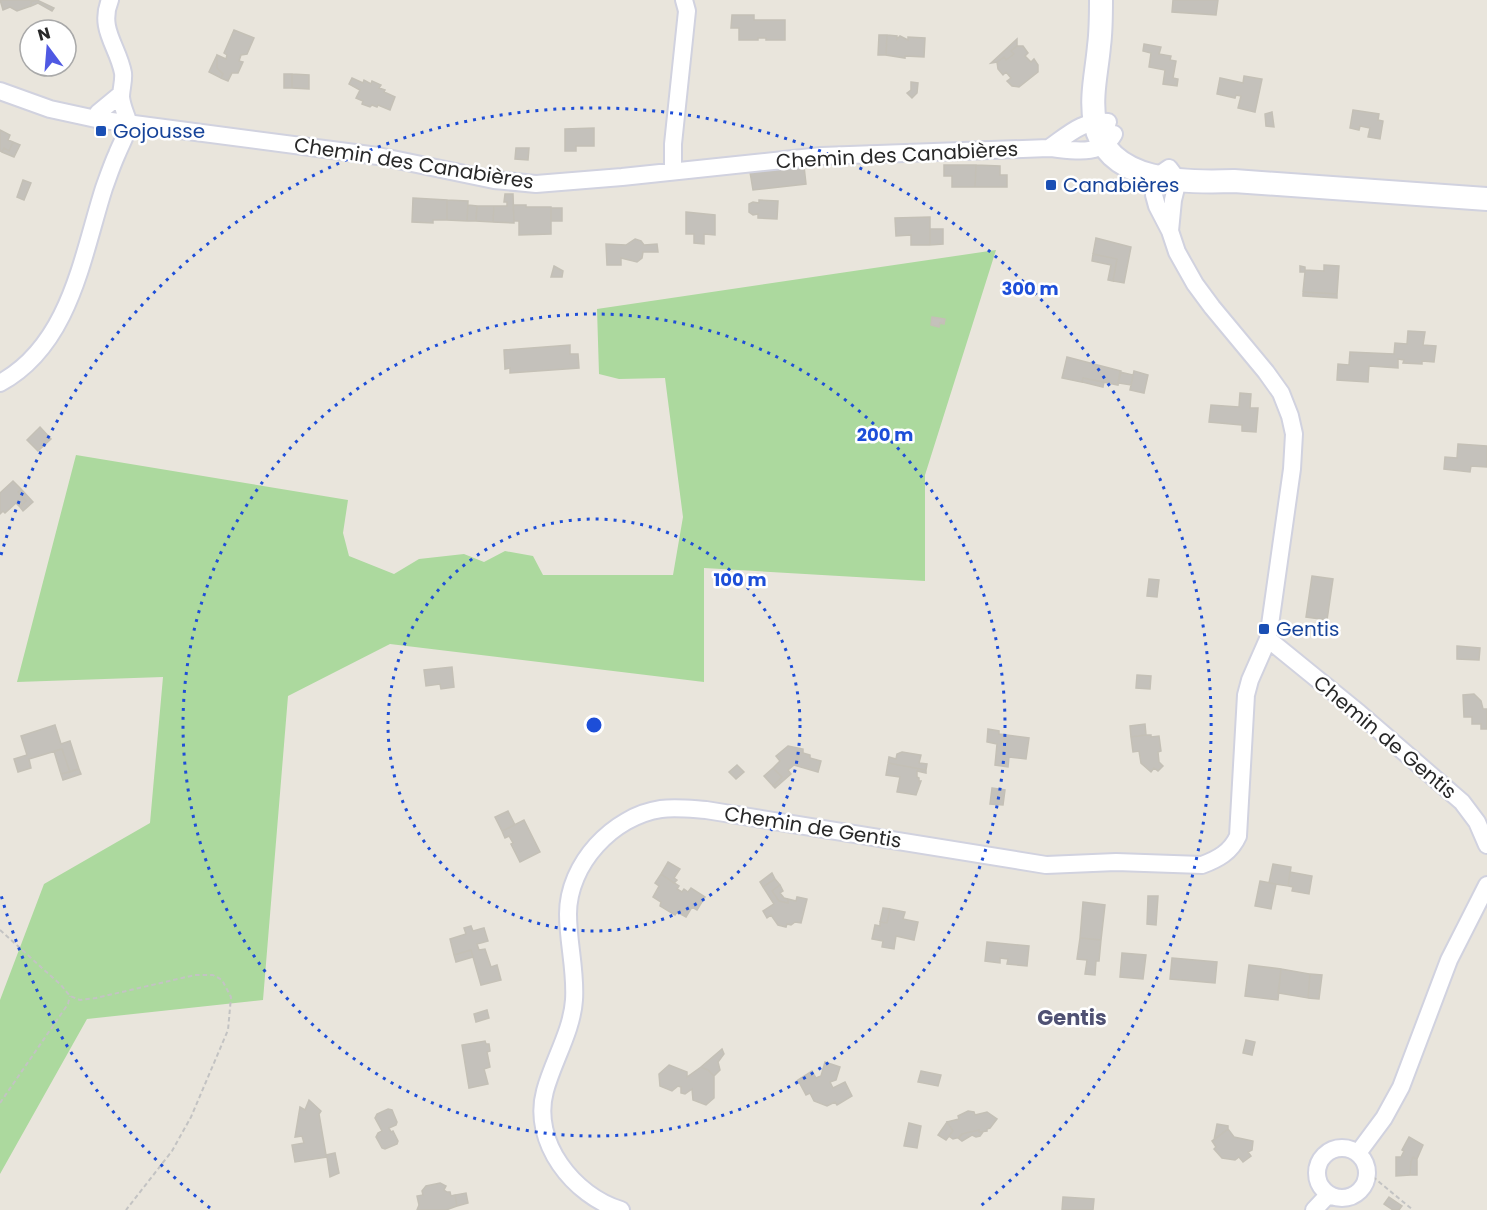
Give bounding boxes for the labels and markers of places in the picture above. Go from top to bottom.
place label: Gojousse [113,117,205,145]
marker: Gojousse [94,124,108,138]
place label: Canabières [1063,171,1179,199]
marker: Canabières [1044,178,1058,192]
place label: Gentis [1276,615,1339,643]
marker: Gentis [1257,622,1271,636]
centre of rings [584,715,604,735]

